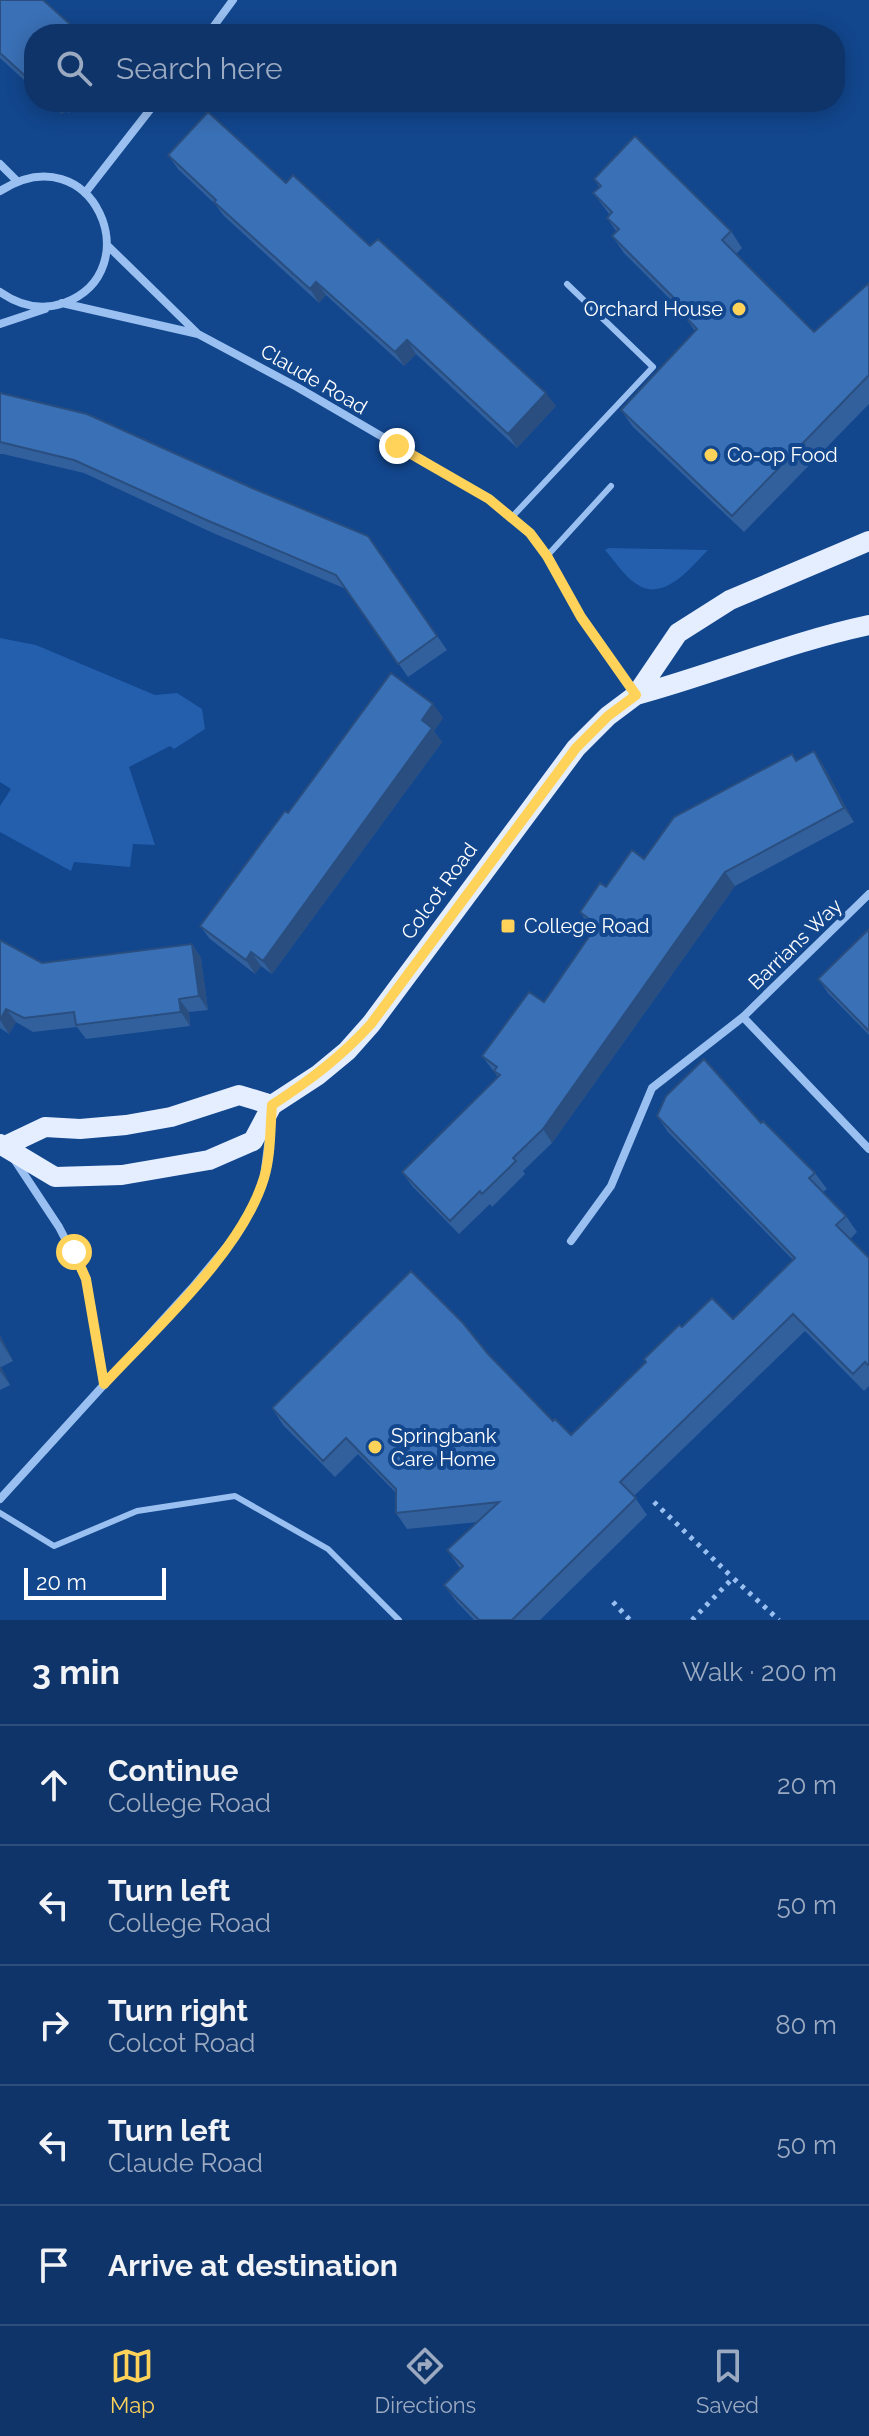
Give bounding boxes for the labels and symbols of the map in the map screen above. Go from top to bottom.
place label: Orchard House [584,297,723,321]
marker: Orchard House [730,300,748,318]
street label: Claude Road [256,339,372,419]
route end [379,428,415,464]
place label: Co-op Food [727,443,838,467]
marker: Co-op Food [702,446,720,464]
street label: Colcot Road [396,838,482,944]
street label: Barrians Way [743,893,847,995]
place label: College Road [524,914,649,938]
marker: College Road [499,917,517,935]
route start [56,1234,92,1270]
place label: Springbank Care Home [391,1424,497,1471]
marker: Springbank Care Home [366,1438,384,1456]
scale bar [24,1564,166,1600]

